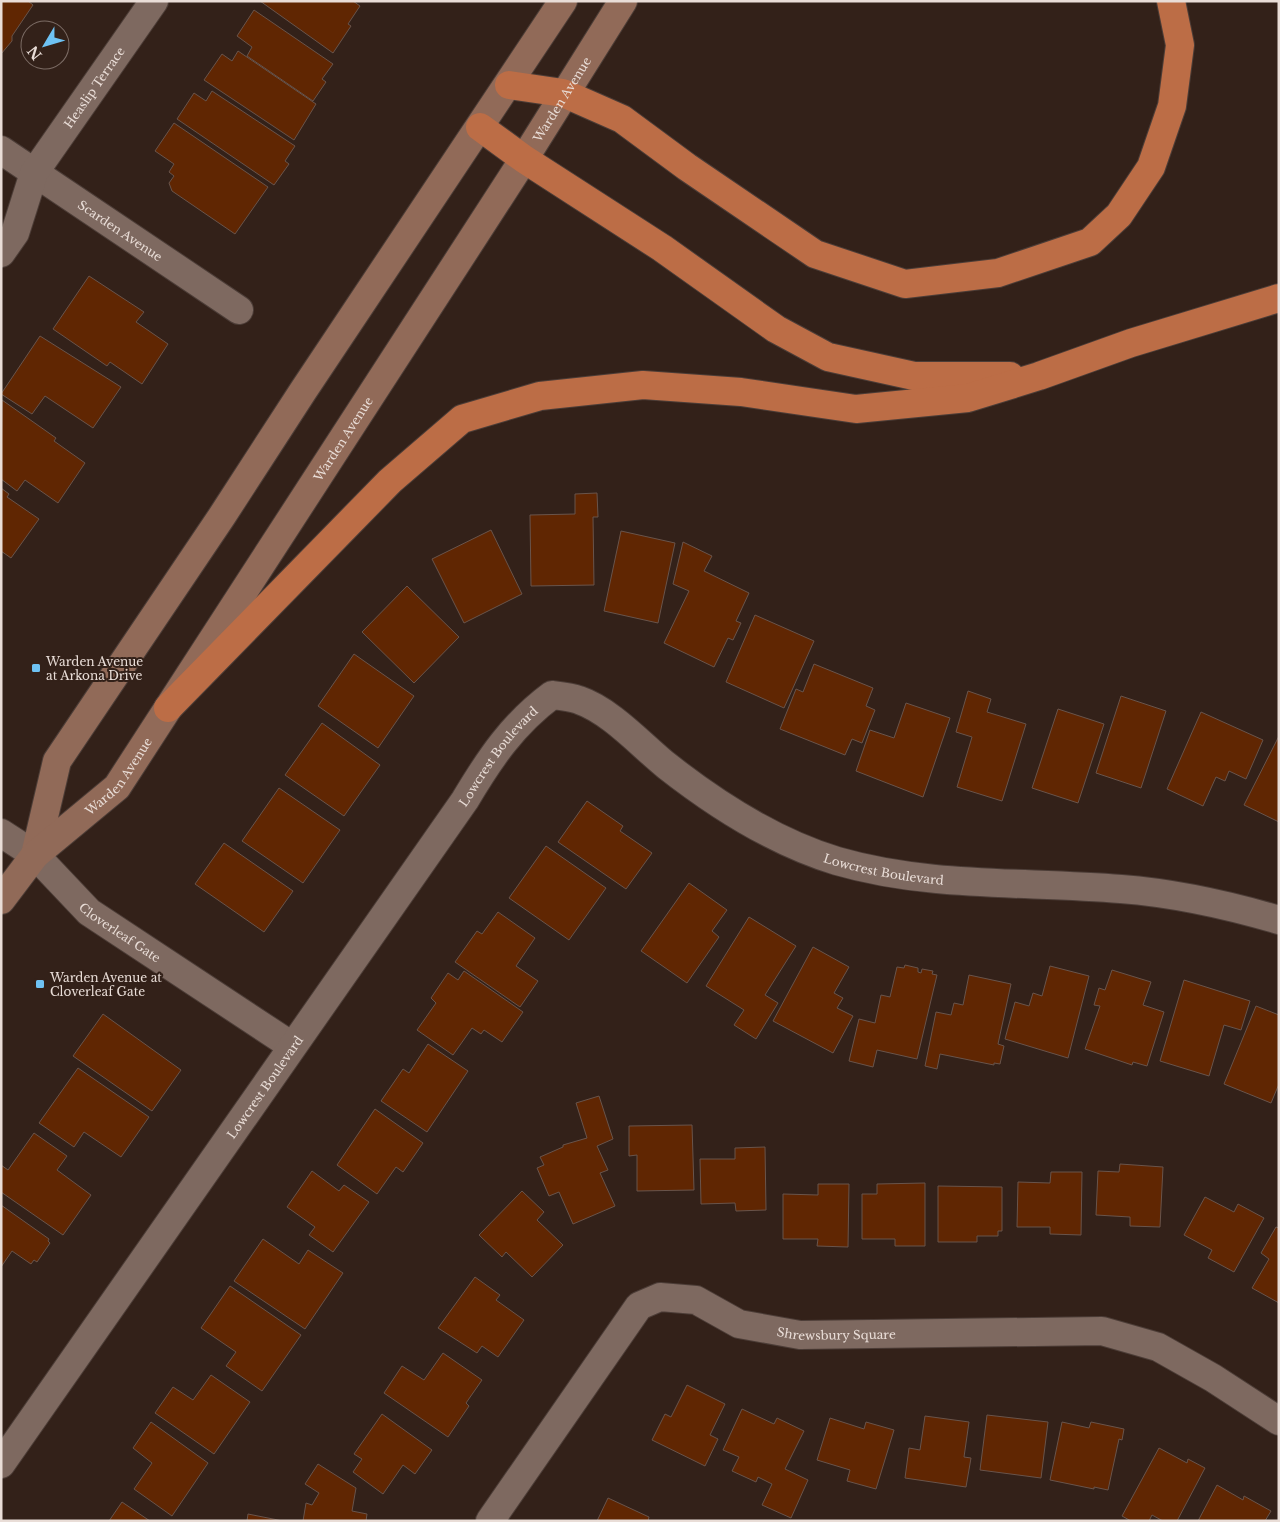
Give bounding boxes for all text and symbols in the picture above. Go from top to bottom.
north arrow [20,20,70,70]
text: N [24,42,46,64]
street label: Heaslip Terrace [60,44,127,131]
street label: Warden Avenue [529,54,594,145]
street label: Scarden Avenue [75,197,166,264]
street label: Warden Avenue [309,394,376,484]
place label: Warden Avenue at Arkona Drive [45,654,143,683]
marker: Warden Avenue at Arkona Drive [30,662,42,674]
street label: Lowcrest Boulevard [455,703,540,809]
street label: Warden Avenue [81,734,155,819]
street label: Lowcrest Boulevard [822,850,945,887]
street label: Cloverleaf Gate [76,899,164,965]
place label: Warden Avenue at Cloverleaf Gate [49,970,162,999]
marker: Warden Avenue at Cloverleaf Gate [34,978,46,990]
street label: Lowcrest Boulevard [223,1033,306,1141]
street label: Shrewsbury Square [776,1323,896,1343]

